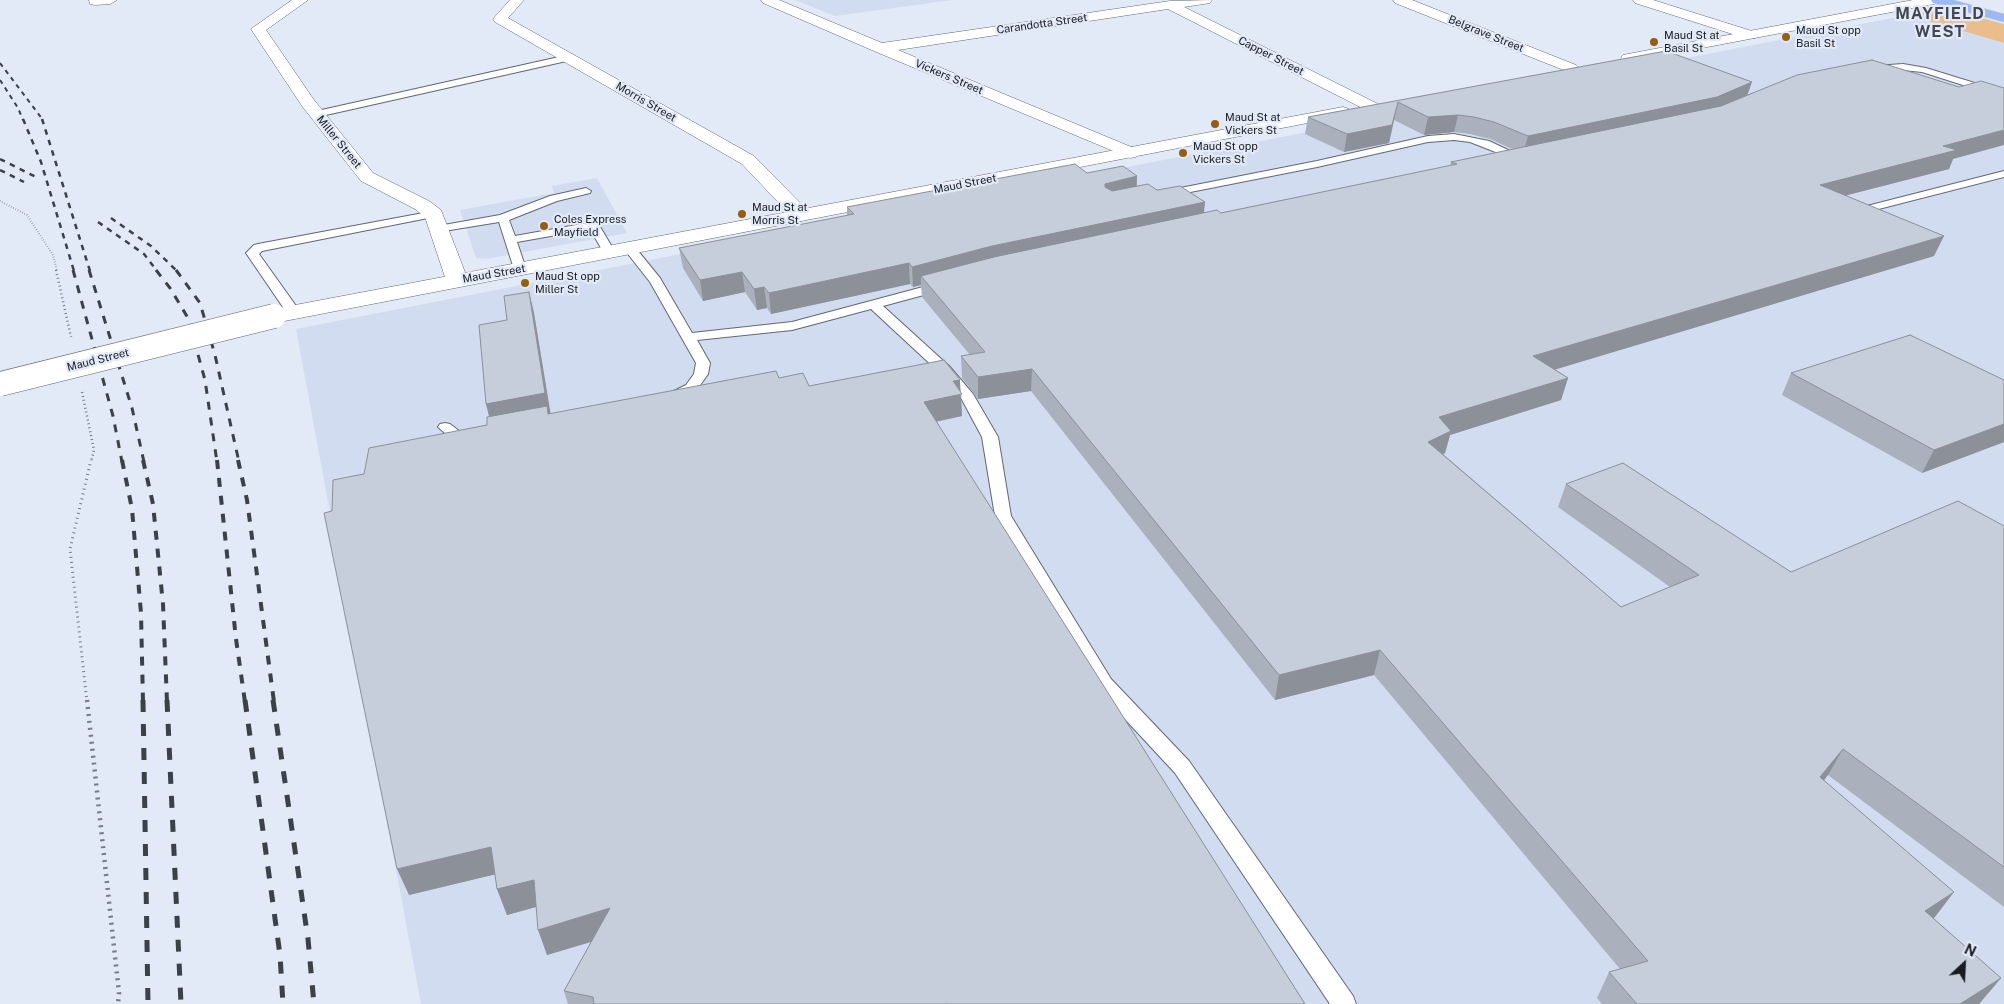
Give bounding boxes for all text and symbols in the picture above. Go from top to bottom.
district label: MAYFIELD WEST [1894,4,1986,42]
street label: Carandotta Street [996,11,1088,37]
street label: Belgrave Street [1446,13,1526,55]
place label: Maud St opp Basil St [1796,24,1861,50]
place label: Maud St at Basil St [1664,29,1720,55]
marker: Maud St opp Basil St [1780,31,1792,43]
street label: Capper Street [1236,34,1306,78]
marker: Maud St at Basil St [1648,36,1660,48]
street label: Vickers Street [913,57,985,97]
street label: Morris Street [613,79,679,125]
place label: Maud St at Vickers St [1225,111,1281,137]
street label: Miller Street [314,113,364,171]
marker: Maud St at Vickers St [1209,118,1221,130]
place label: Maud St opp Vickers St [1193,140,1258,166]
marker: Maud St opp Vickers St [1177,147,1189,159]
street label: Maud Street [933,171,997,197]
place label: Maud St at Morris St [752,201,808,227]
marker: Maud St at Morris St [736,208,748,220]
place label: Coles Express Mayfield [554,213,626,239]
marker: Coles Express Mayfield [538,220,550,232]
street label: Maud Street [462,262,526,286]
place label: Maud St opp Miller St [535,270,600,296]
marker: Maud St opp Miller St [519,277,531,289]
street label: Maud Street [66,346,130,374]
north arrow [1939,939,1989,989]
text: N [1962,941,1979,960]

